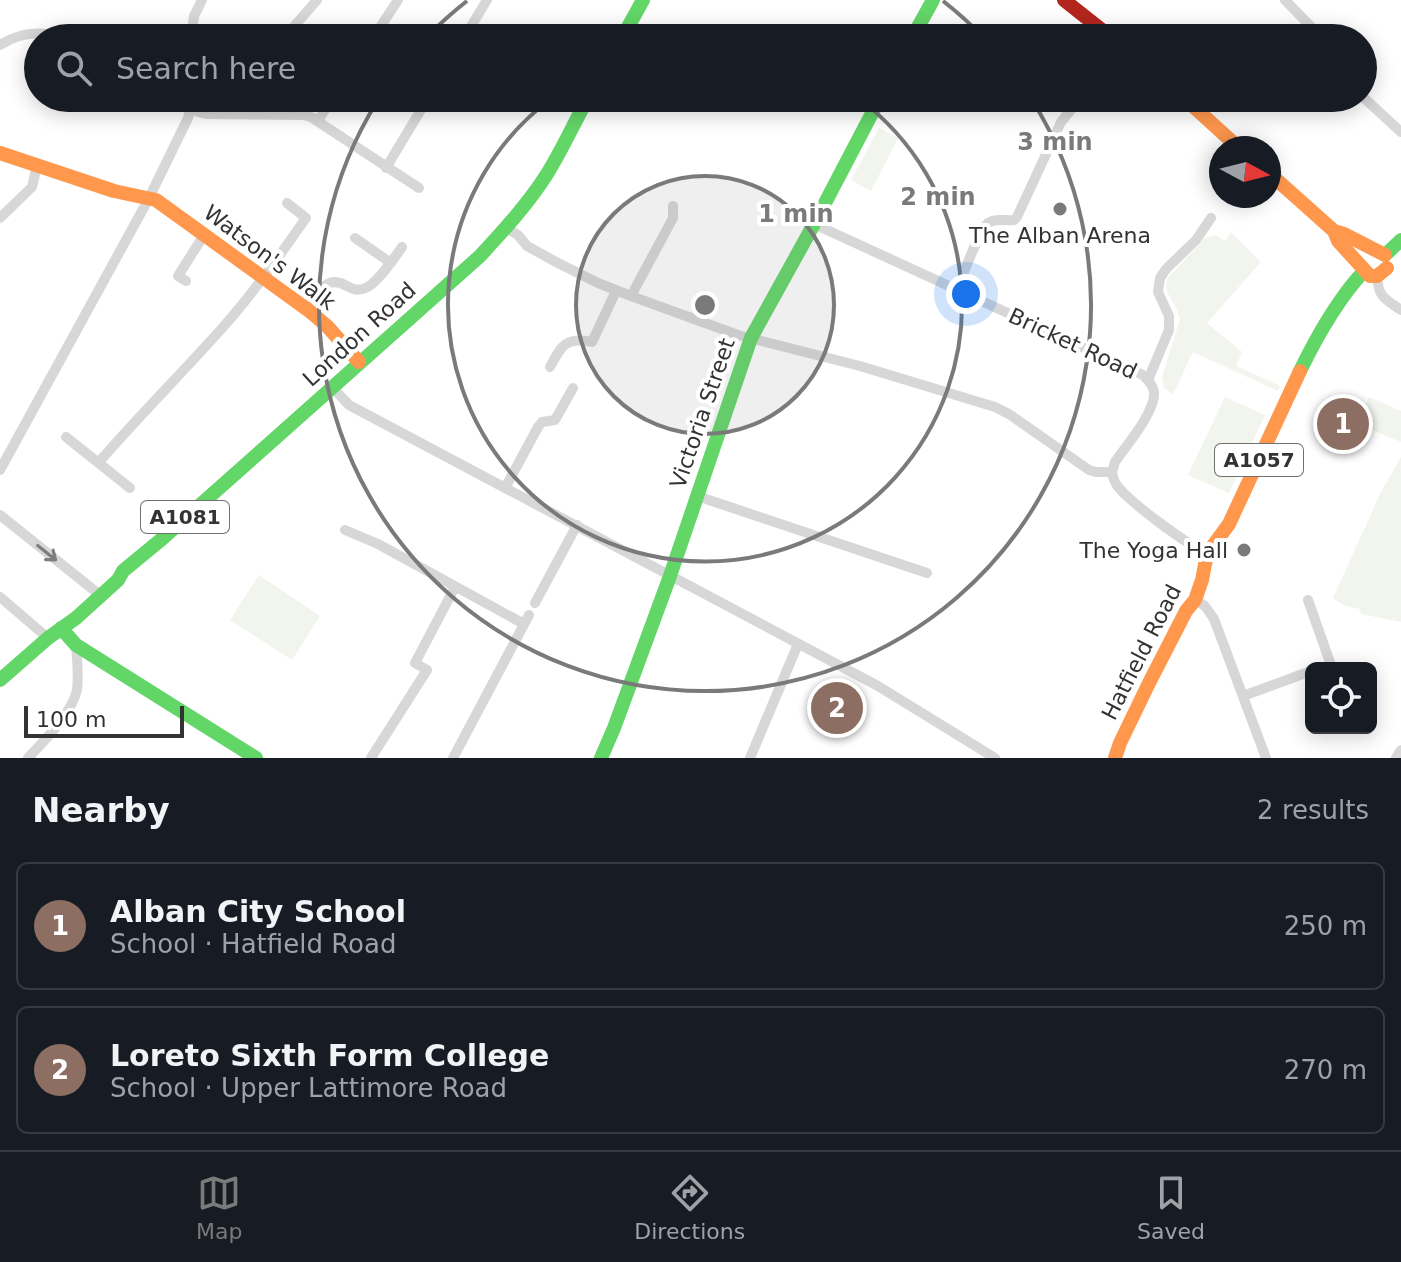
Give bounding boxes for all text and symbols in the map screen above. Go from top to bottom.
search box [24,24,1377,112]
icon: search [52,46,96,90]
text: Search here [116,51,296,86]
text: 3 min [1017,128,1093,156]
north arrow [1209,136,1281,208]
text: 2 min [900,183,976,211]
street label: Watson's Walk [199,200,341,315]
text: 1 min [758,200,834,228]
marker: The Alban Arena [1051,200,1069,218]
place label: The Alban Arena [968,223,1151,248]
your location [946,274,986,314]
street label: London Road [298,277,421,391]
centre of rings [691,291,719,319]
street label: Bricket Road [1005,303,1141,384]
street label: Victoria Street [665,334,740,492]
pin: 1 [1317,394,1369,454]
road number: A1057 [1215,444,1303,476]
road number: A1081 [141,501,229,533]
place label: The Yoga Hall [1078,538,1228,563]
marker: The Yoga Hall [1235,541,1253,559]
one-way arrow [36,544,57,561]
street label: Hatfield Road [1097,580,1186,724]
map controls [1305,662,1377,734]
button: locate [1305,662,1377,734]
pin: 2 [811,678,863,738]
scale bar [24,702,184,738]
text: 100 m [36,707,106,732]
text: Nearby [32,790,170,830]
text: 2 results [1257,795,1369,825]
text: Alban City School [110,894,406,929]
text: 1 [51,911,69,941]
text: 250 m [1284,911,1367,941]
text: School · Hatfield Road [110,929,396,959]
text: Loreto Sixth Form College [110,1038,549,1073]
text: 2 [51,1055,69,1085]
text: 270 m [1284,1055,1367,1085]
text: School · Upper Lattimore Road [110,1073,507,1103]
tab: Map [196,1171,242,1244]
tab: Directions [634,1171,745,1244]
tab: Saved [1137,1171,1205,1244]

